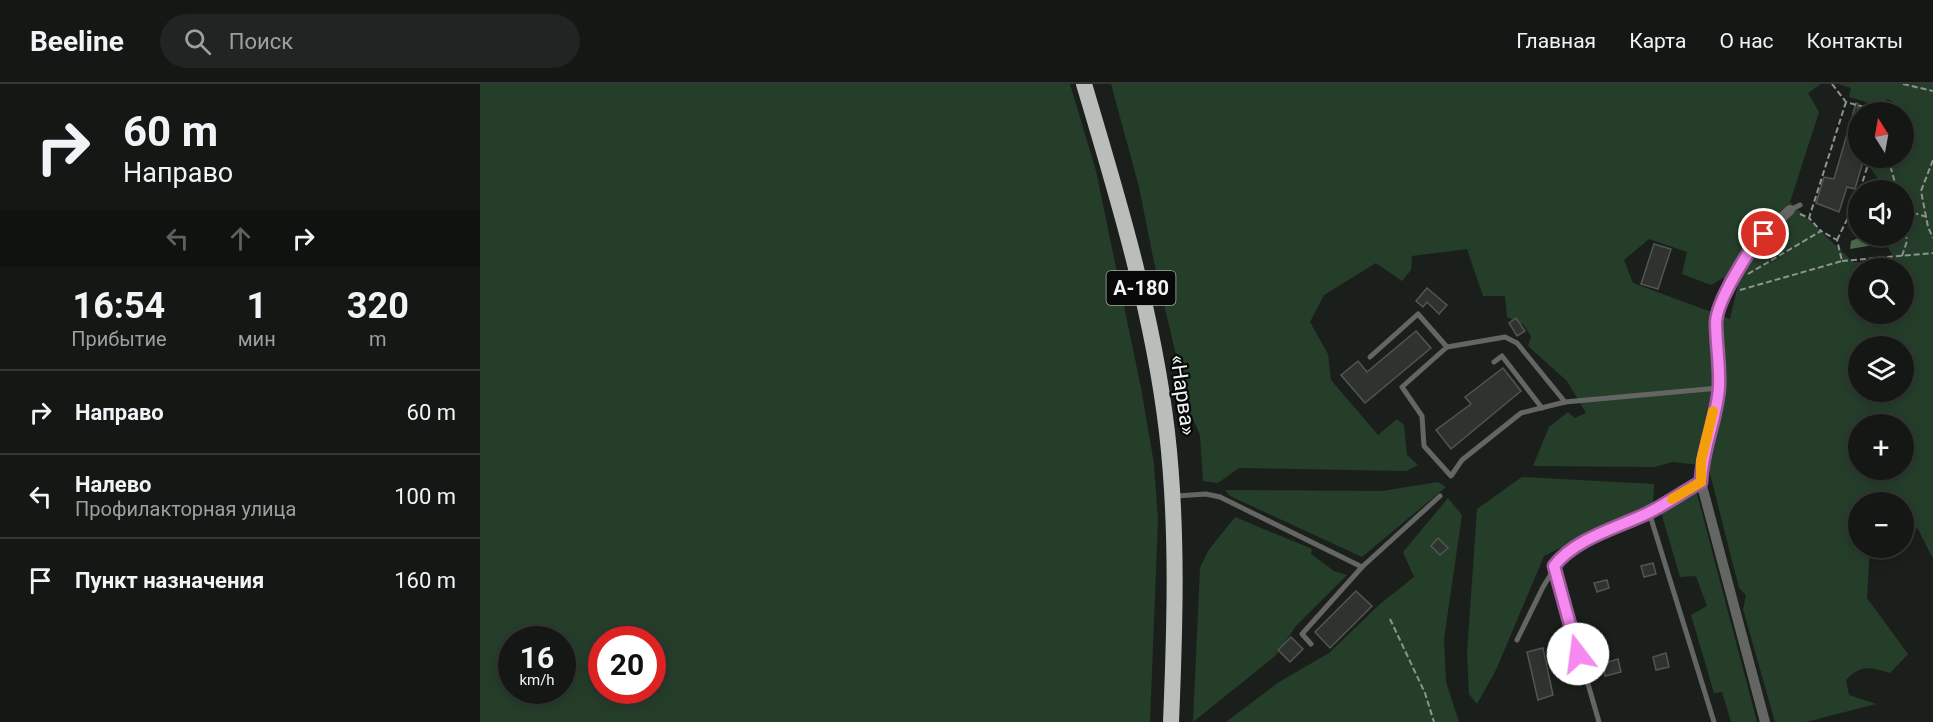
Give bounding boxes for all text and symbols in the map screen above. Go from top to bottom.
search box [160,14,580,68]
text: Beeline [30,25,124,58]
icon: search [181,25,214,58]
text: Поиск [229,29,293,54]
text: Главная [1516,29,1596,53]
text: Карта [1629,29,1686,53]
text: О нас [1719,29,1774,53]
text: Контакты [1807,29,1903,53]
north arrow [1848,102,1914,168]
map controls [1848,102,1914,558]
text: 60 m [123,107,218,156]
icon: right [24,108,102,186]
text: Направо [123,157,233,189]
button: sound [1848,180,1914,246]
pin [1738,208,1789,259]
icon: arrive [1747,217,1780,250]
icon: left [161,222,194,255]
icon: ahead [224,222,257,255]
icon: right [287,222,320,255]
button: search [1848,258,1914,324]
road number: А-180 [1106,271,1176,305]
text: 16:54 [72,285,165,327]
text: 1 [246,285,267,327]
text: 320 [347,285,409,327]
text: Прибытие [71,327,167,351]
text: мин [238,327,276,351]
text: m [369,327,387,351]
button: layers [1848,336,1914,402]
street label: «Нарва» [1165,353,1201,437]
icon: right [24,396,57,429]
text: Направо [75,400,164,425]
text: 60 m [407,400,456,425]
button: + [1848,414,1914,480]
text: Налево [75,472,152,497]
icon: left [24,480,57,513]
text: 100 m [394,484,456,509]
button: − [1848,492,1914,558]
text: Профилакторная улица [75,497,296,521]
icon: arrive [24,564,57,597]
text: Пункт назначения [75,568,264,593]
text: 160 m [394,568,456,593]
position arrow [1546,622,1610,686]
speed limit sign: 20 [588,626,666,704]
text: 16 [520,640,554,675]
text: km/h [519,671,555,689]

